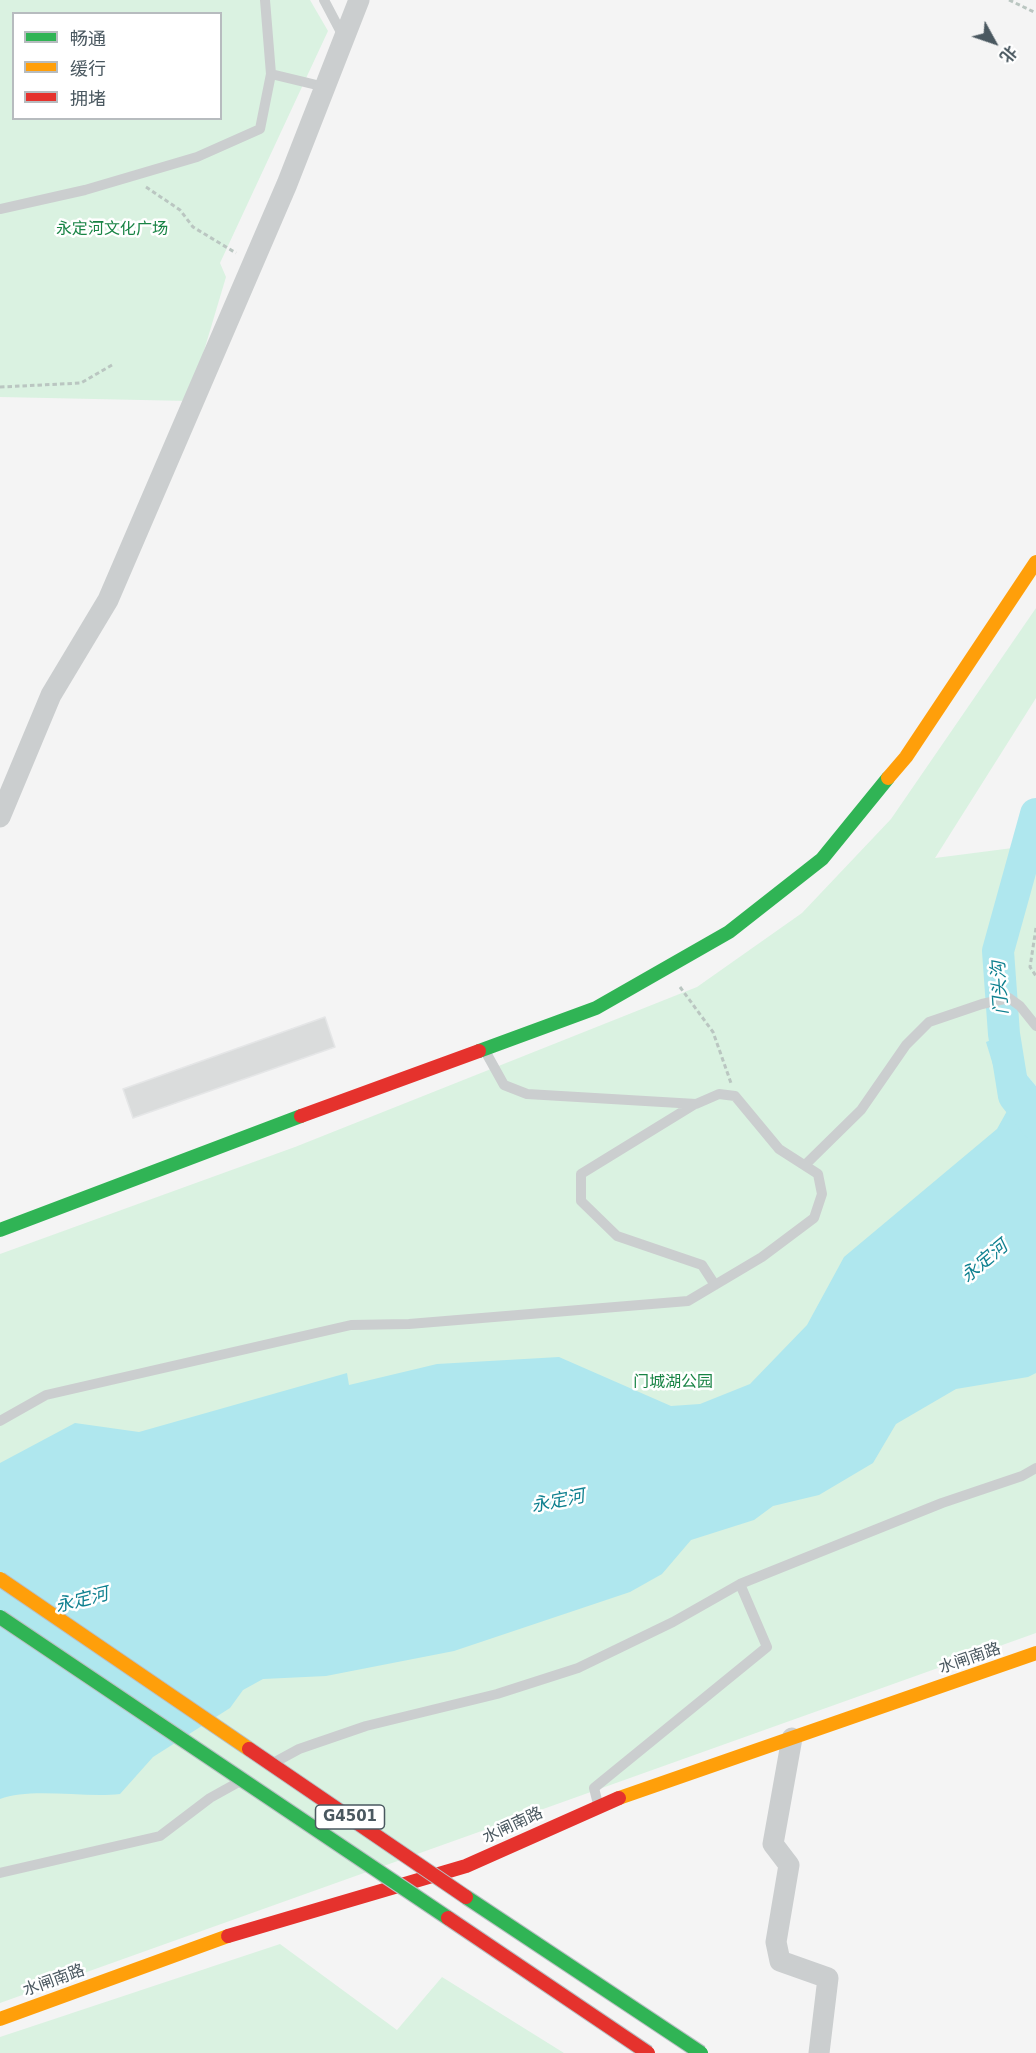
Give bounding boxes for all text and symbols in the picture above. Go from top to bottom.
legend [12,12,222,120]
north arrow [964,12,1024,72]
text: 畅通 [70,28,106,49]
text: 北 [996,42,1021,66]
text: 缓行 [70,58,106,79]
text: 拥堵 [70,88,106,109]
park label: 永定河文化广场 [56,220,168,240]
water label: 门头沟 [988,960,1014,1016]
water label: 永定河 [957,1236,1013,1288]
park label: 门城湖公园 [633,1373,713,1393]
water label: 永定河 [529,1486,587,1518]
water label: 永定河 [53,1584,111,1618]
street label: 水闸南路 [937,1640,1003,1678]
street label: 水闸南路 [480,1804,546,1848]
road number: G4501 [316,1805,385,1829]
street label: 水闸南路 [21,1961,87,2001]

